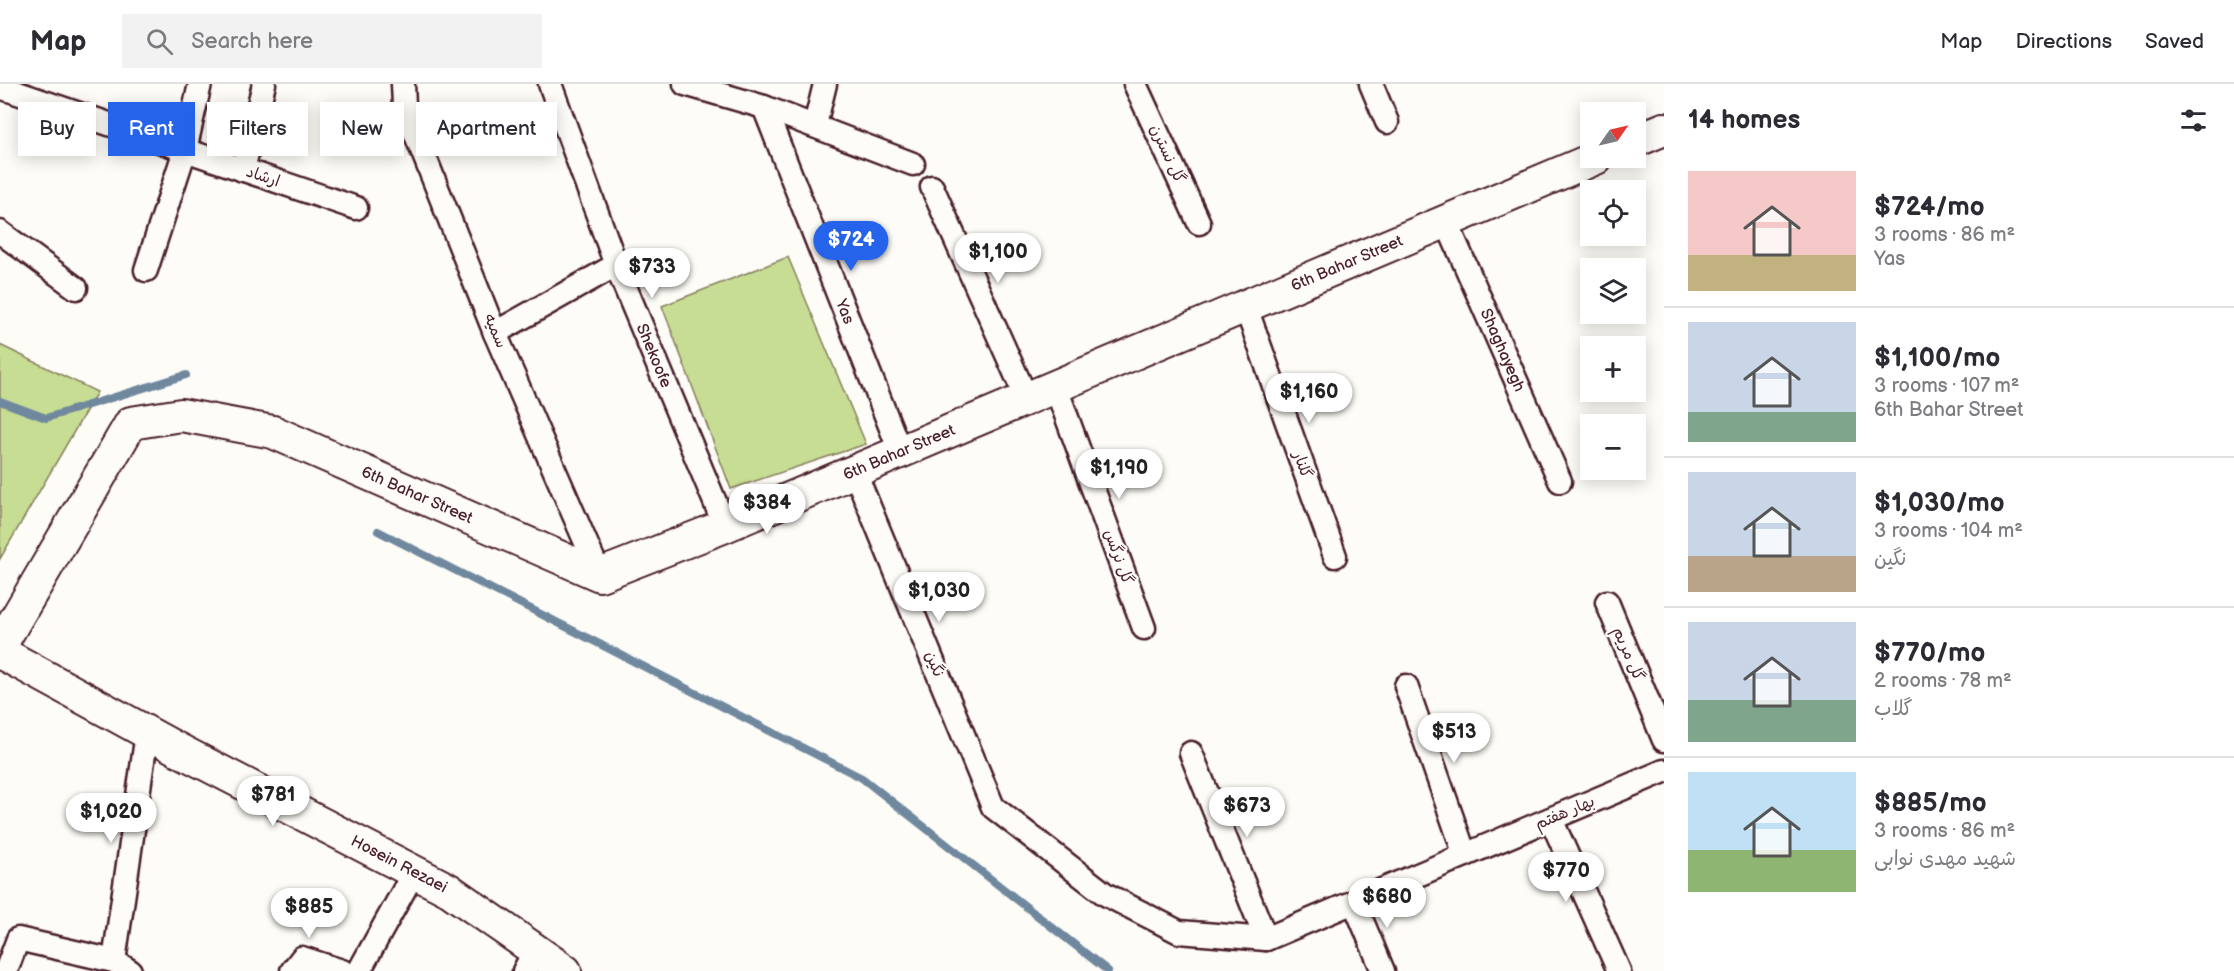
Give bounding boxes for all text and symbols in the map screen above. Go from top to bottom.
search box [122,14,542,68]
text: Map [30,25,86,58]
icon: search [143,25,176,58]
text: Search here [191,28,313,55]
text: Map [1940,29,1983,54]
text: Directions [2016,29,2112,54]
text: Saved [2145,29,2204,54]
chip: Buy [18,102,96,156]
chip: Rent [108,102,195,156]
chip: Filters [207,102,308,156]
chip: New [320,102,404,156]
chip: Apartment [416,102,557,156]
north arrow [1580,102,1646,168]
map controls [1580,102,1646,480]
icon: filters [2177,104,2210,137]
text: 14 homes [1688,105,1800,136]
street label: گل نسترن [1145,121,1190,186]
street label: ارشاد [244,162,282,192]
button: locate [1580,180,1646,246]
text: $724/mo [1874,192,1985,223]
icon: home [1736,195,1808,267]
pin: $724 [815,221,887,272]
text: 3 rooms · 86 m² [1874,223,2015,247]
text: $724 [827,228,875,252]
street label: 6th Bahar Street [1288,231,1406,295]
pin: $1,100 [949,233,1047,284]
text: $1,100 [968,240,1028,264]
text: Yas [1874,247,1905,271]
pin: $733 [616,248,688,299]
text: $733 [628,255,676,279]
button: layers [1580,258,1646,324]
street label: Yas [831,296,858,327]
street label: Shaghayegh [1476,306,1529,395]
street label: سمیه [479,311,511,351]
street label: Shekoofe [632,321,676,391]
button: + [1580,336,1646,402]
text: $1,100/mo [1874,343,2000,374]
icon: home [1736,346,1808,418]
pin: $1,160 [1260,373,1358,424]
text: 3 rooms · 107 m² [1874,374,2019,398]
text: $1,160 [1279,380,1339,404]
text: 6th Bahar Street [1874,398,2023,422]
button: − [1580,414,1646,480]
street label: 6th Bahar Street [840,420,958,484]
street label: گلنار [1288,447,1317,481]
pin: $1,190 [1070,449,1168,500]
text: $1,190 [1090,456,1148,480]
street label: 6th Bahar Street [358,462,476,528]
pin: $384 [731,484,803,535]
text: $1,030/mo [1874,488,2005,519]
text: $384 [743,491,791,515]
icon: home [1736,496,1808,568]
text: 3 rooms · 104 m² [1874,519,2023,543]
street label: گل نرگس [1099,527,1138,587]
text: نگین [1874,547,1906,571]
pin: $1,030 [890,572,988,623]
text: $1,030 [908,579,970,603]
street label: گل مریم [1606,624,1649,685]
text: $770/mo [1874,638,1985,669]
icon: home [1736,646,1808,718]
street label: نگین [920,648,949,680]
text: 2 rooms · 78 m² [1874,669,2012,693]
text: گلاب [1874,697,1913,721]
pin: $513 [1418,713,1490,764]
text: $513 [1432,720,1476,744]
pin: $781 [237,776,309,827]
text: $781 [251,783,295,807]
pin: $673 [1211,787,1283,838]
text: $885/mo [1874,788,1987,819]
street label: بهار هفتم [1532,792,1598,836]
pin: $1,020 [62,793,160,844]
text: $673 [1223,794,1271,818]
icon: home [1736,796,1808,868]
text: $1,020 [80,800,142,824]
text: 3 rooms · 86 m² [1874,819,2015,843]
street label: Hosein Rezaei [348,831,451,897]
text: شهید مهدی نوابی [1874,847,2016,871]
pin: $770 [1530,852,1602,903]
text: $770 [1542,859,1590,883]
pin: $680 [1351,878,1423,929]
text: $680 [1362,885,1412,909]
pin: $885 [273,888,345,939]
text: $885 [285,895,333,919]

